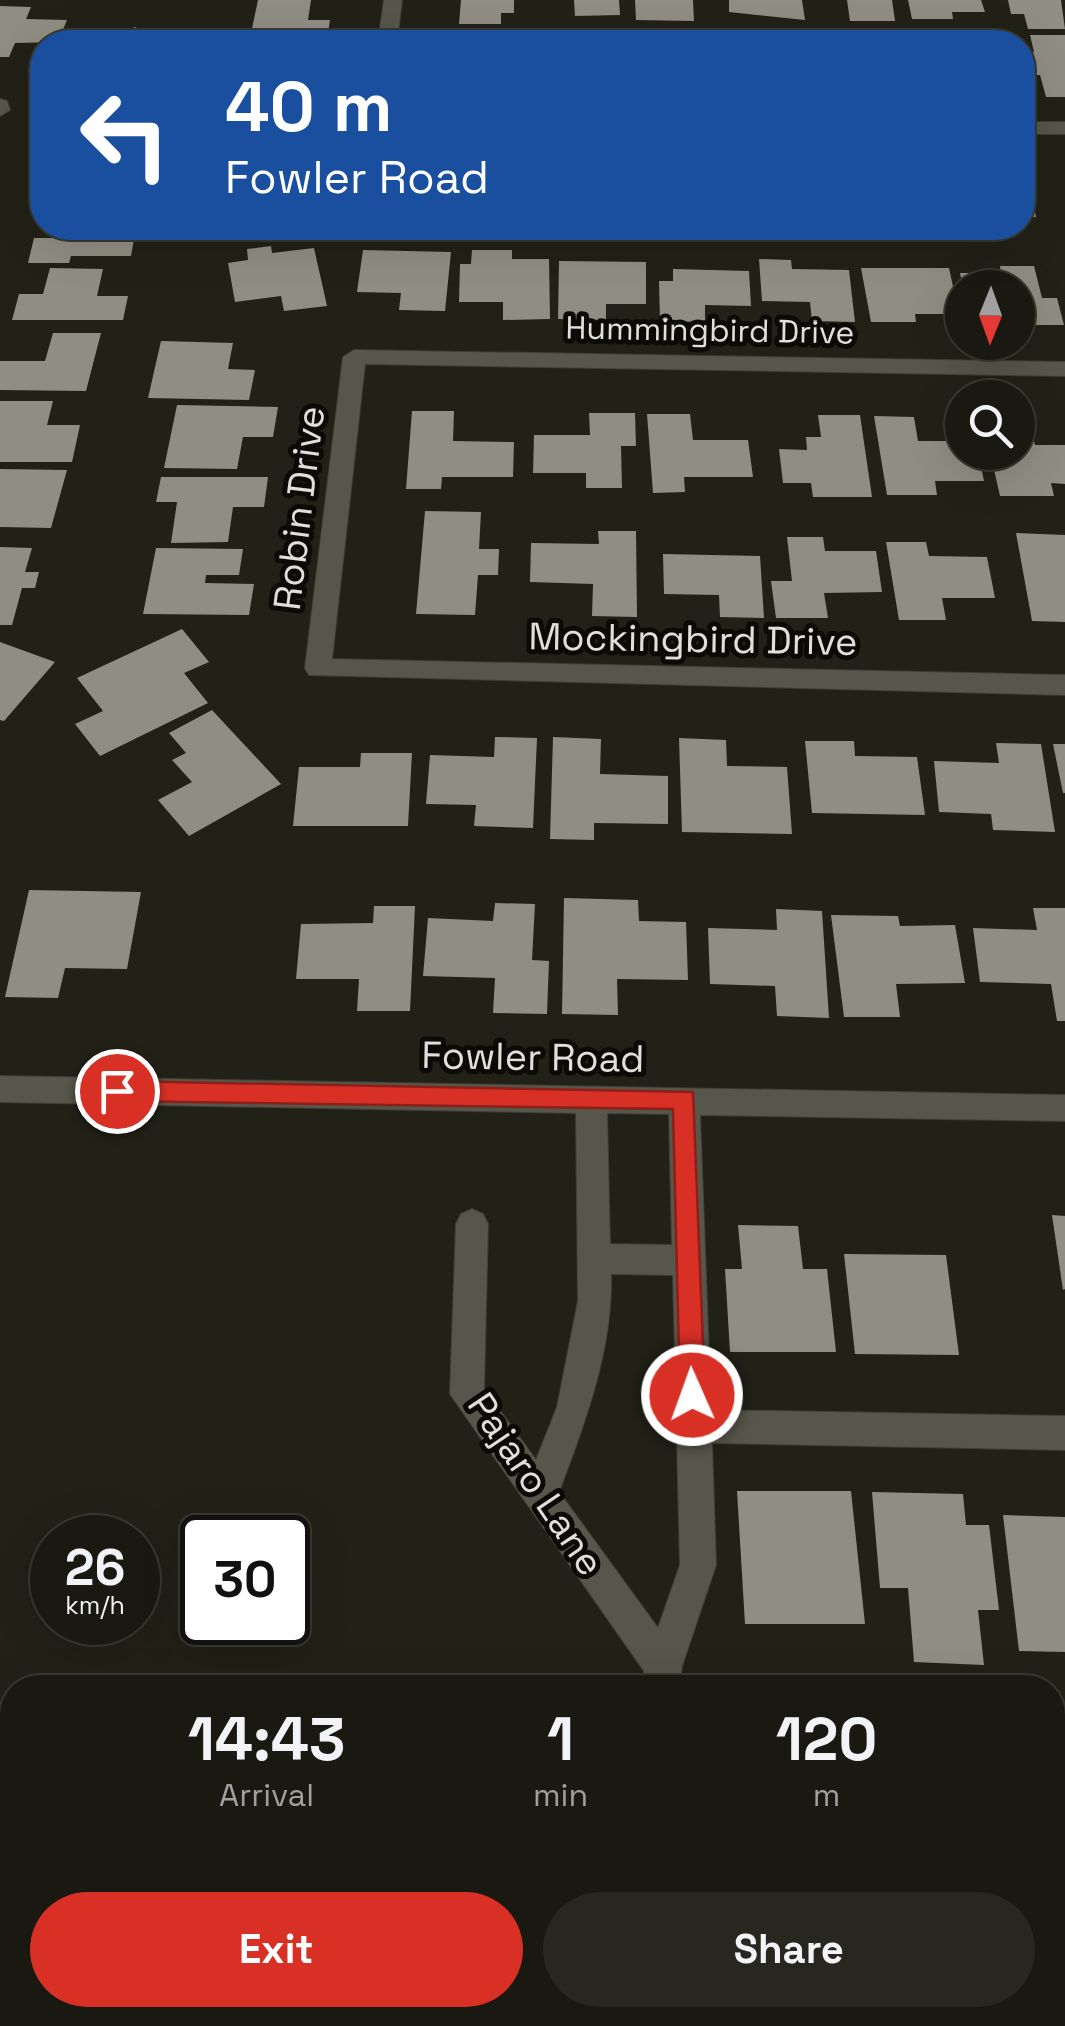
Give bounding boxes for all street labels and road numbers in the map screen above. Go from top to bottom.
street label: Hummingbird Drive [565,307,855,353]
street label: Robin Drive [263,403,335,613]
street label: Mockingbird Drive [528,612,858,666]
street label: Fowler Road [421,1031,645,1083]
street label: Pajaro Lane [457,1383,615,1585]

